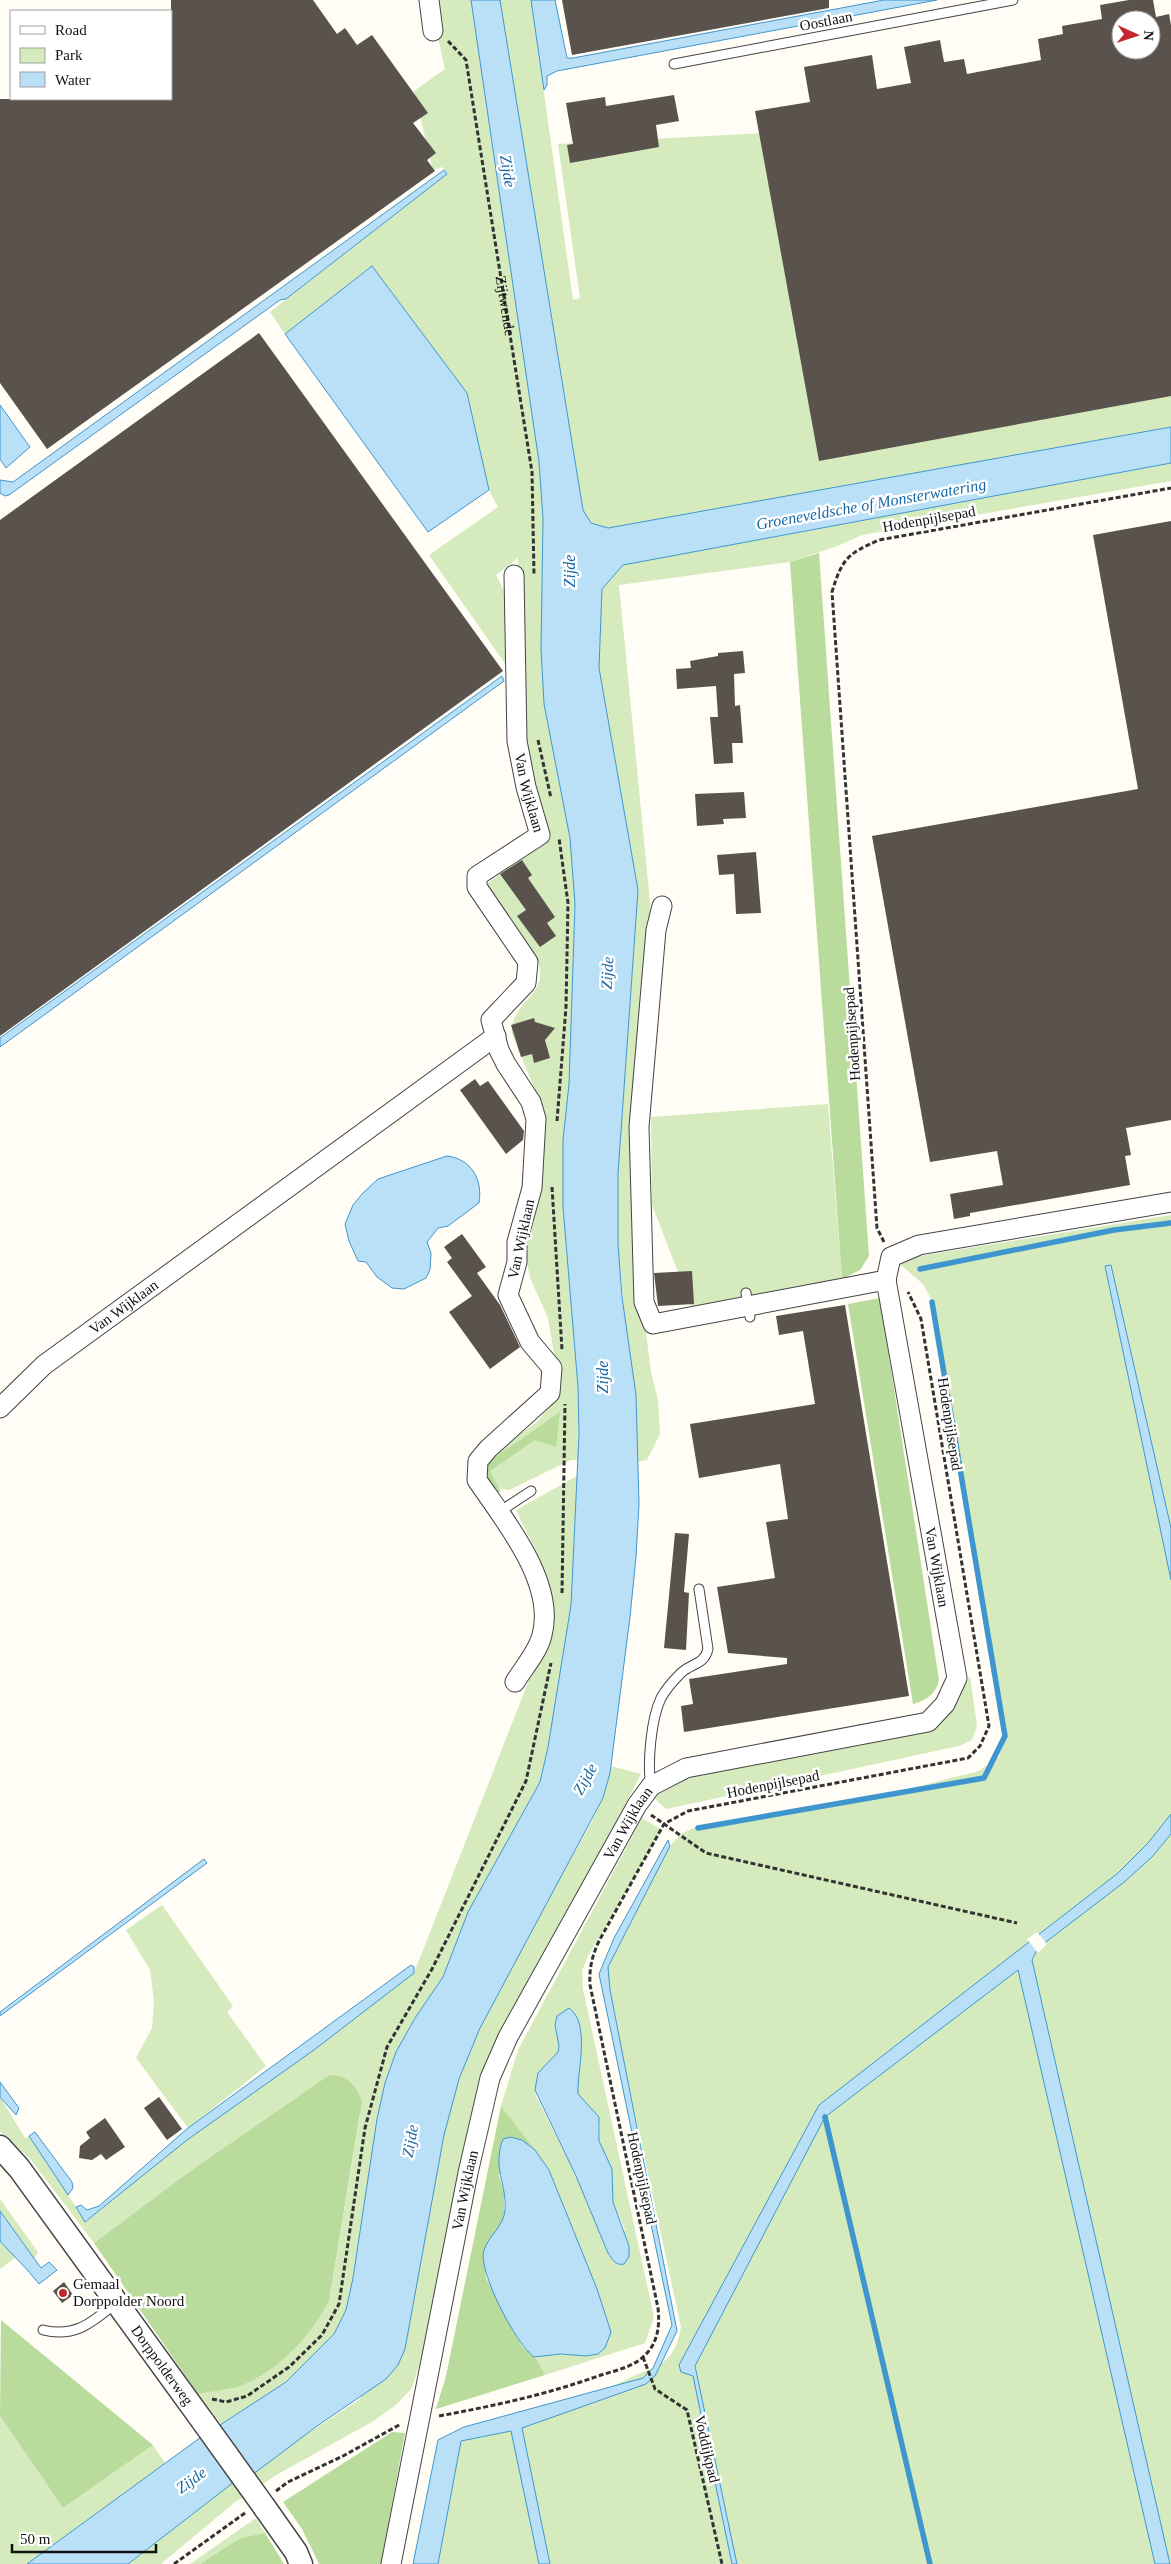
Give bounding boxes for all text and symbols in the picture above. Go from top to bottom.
street label: Oostlaan [798,8,854,34]
legend [10,10,172,100]
north arrow [1111,10,1161,60]
text: Road [55,22,87,38]
text: N [1141,30,1156,41]
text: Park [55,47,83,63]
text: Water [55,72,90,88]
water label: Zijde [496,153,519,189]
street label: Zijtwende [493,274,518,337]
water label: Groeneveldsche of Monsterwatering [755,475,987,534]
street label: Hodenpijlsepad [881,503,977,535]
water label: Zijde [561,555,579,587]
street label: Van Wijklaan [512,752,547,835]
water label: Zijde [598,956,617,990]
street label: Hodenpijlsepad [841,986,863,1082]
street label: Van Wijklaan [505,1197,537,1280]
street label: Van Wijklaan [86,1276,162,1337]
water label: Zijde [594,1361,612,1393]
street label: Hodenpijlsepad [935,1376,965,1472]
street label: Van Wijklaan [922,1526,952,1609]
water label: Zijde [570,1760,601,1798]
street label: Hodenpijlsepad [725,1767,821,1801]
street label: Van Wijklaan [600,1783,656,1862]
water label: Zijde [399,2123,422,2159]
street label: Hodenpijlsepad [624,2130,660,2226]
street label: Van Wijklaan [449,2148,481,2232]
place label: Gemaal Dorppolder Noord [73,2276,185,2309]
marker: Gemaal Dorppolder Noord [57,2287,69,2299]
street label: Dorppolderweg [128,2322,197,2408]
street label: Voddijkpad [691,2414,723,2485]
water label: Zijde [173,2463,210,2497]
scale bar [12,2522,156,2554]
text: 50 m [20,2531,51,2547]

